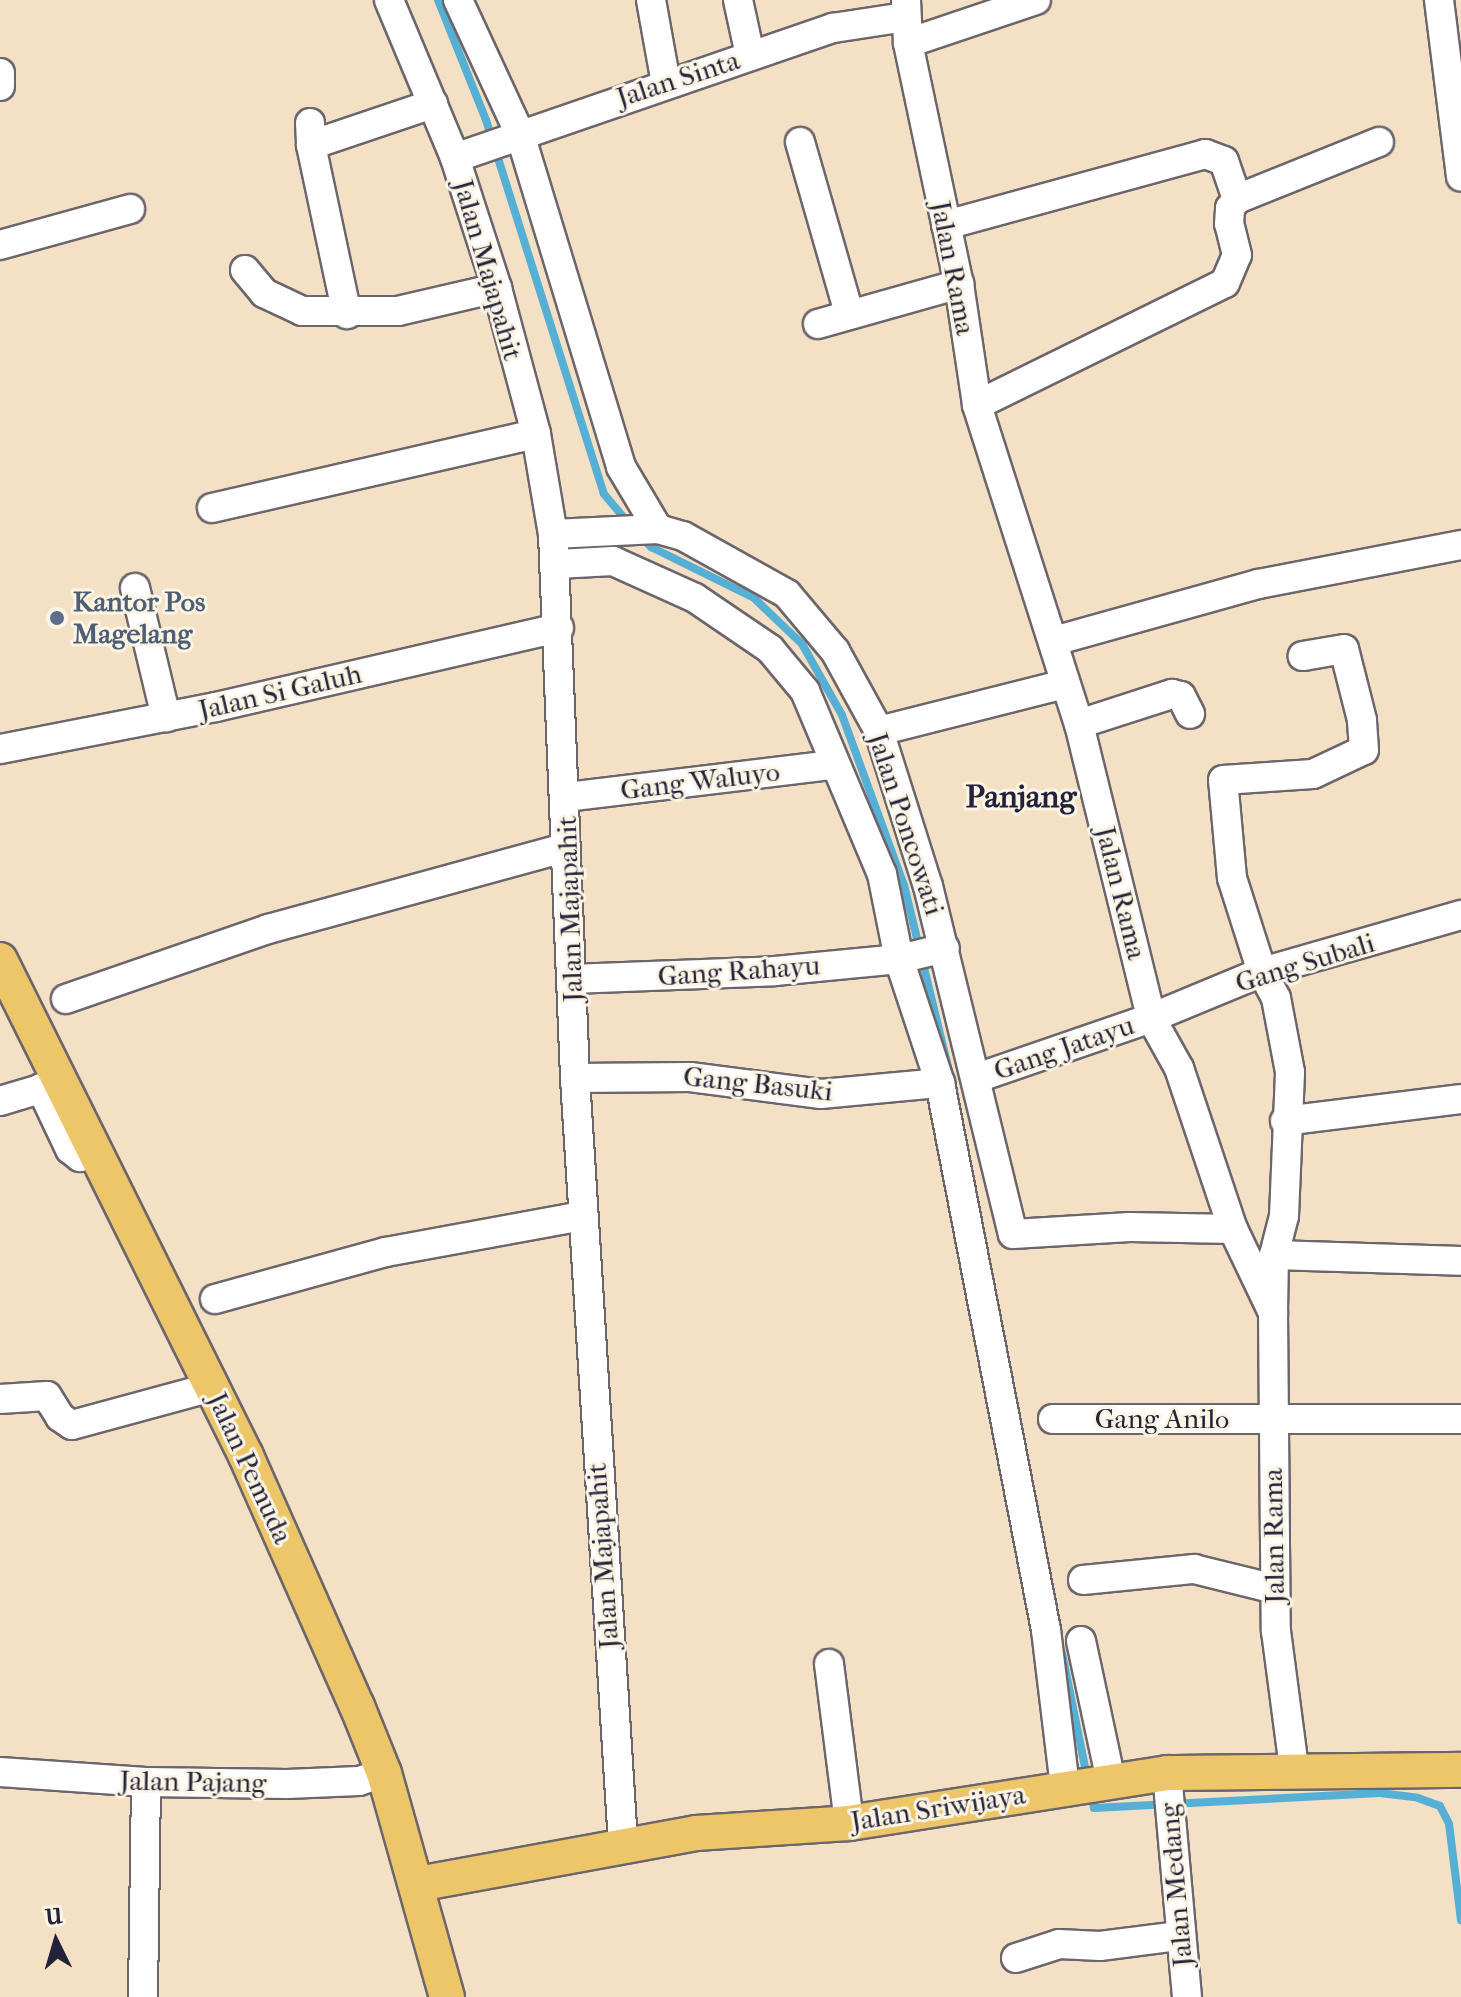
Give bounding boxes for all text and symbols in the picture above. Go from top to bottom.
street label: Jalan Sinta [612,43,744,115]
street label: Jalan Majapahit [446,176,530,364]
street label: Jalan Rama [924,198,982,338]
place label: Kantor Pos Magelang [73,585,205,651]
marker: Kantor Pos Magelang [48,609,66,627]
street label: Jalan Si Galuh [195,657,365,727]
street label: Jalan Poncowati [861,728,951,920]
street label: Gang Waluyo [619,755,781,807]
district label: Panjang [966,778,1076,816]
street label: Jalan Majapahit [550,815,590,1003]
street label: Jalan Rama [1088,823,1154,963]
street label: Gang Subali [1231,926,1379,1000]
street label: Gang Rahayu [657,949,821,993]
street label: Gang Jatayu [989,1008,1139,1088]
street label: Gang Basuki [682,1059,834,1109]
street label: Jalan Pemuda [200,1387,300,1549]
street label: Gang Anilo [1095,1402,1229,1436]
street label: Jalan Majapahit [580,1462,626,1650]
street label: Jalan Rama [1256,1468,1292,1604]
street label: Jalan Pajang [119,1764,267,1800]
street label: Jalan Sriwijaya [848,1778,1028,1838]
street label: Jalan Medang [1152,1802,1200,1968]
north arrow [16,1901,96,1981]
text: U [44,1903,64,1931]

